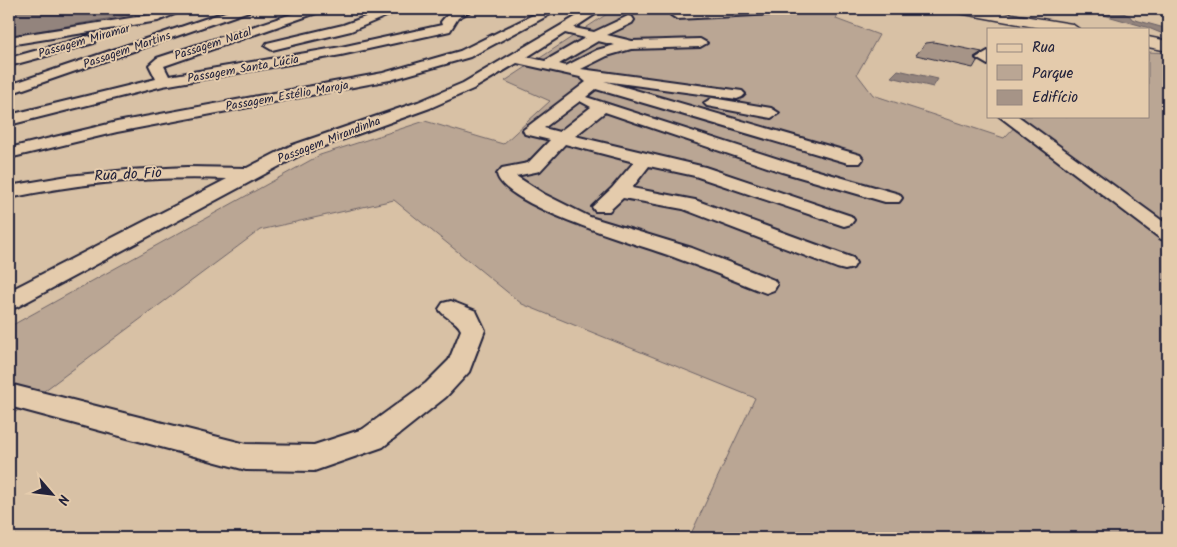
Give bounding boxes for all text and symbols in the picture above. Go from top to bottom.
street label: Passagem Miramar [36,19,133,63]
street label: Passagem Natal [172,23,254,65]
street label: Passagem Martins [81,26,173,74]
legend [987,28,1150,118]
text: Rua [1032,36,1055,60]
street label: Passagem Santa Lúcia [186,50,301,88]
text: Parque [1032,62,1073,86]
street label: Passagem Estélio Maroja [224,76,350,116]
text: Edifício [1032,86,1078,110]
street label: Passagem Mirandinha [275,111,384,168]
street label: Rua do Fio [94,161,163,189]
north arrow [28,470,78,520]
text: N [51,491,74,509]

